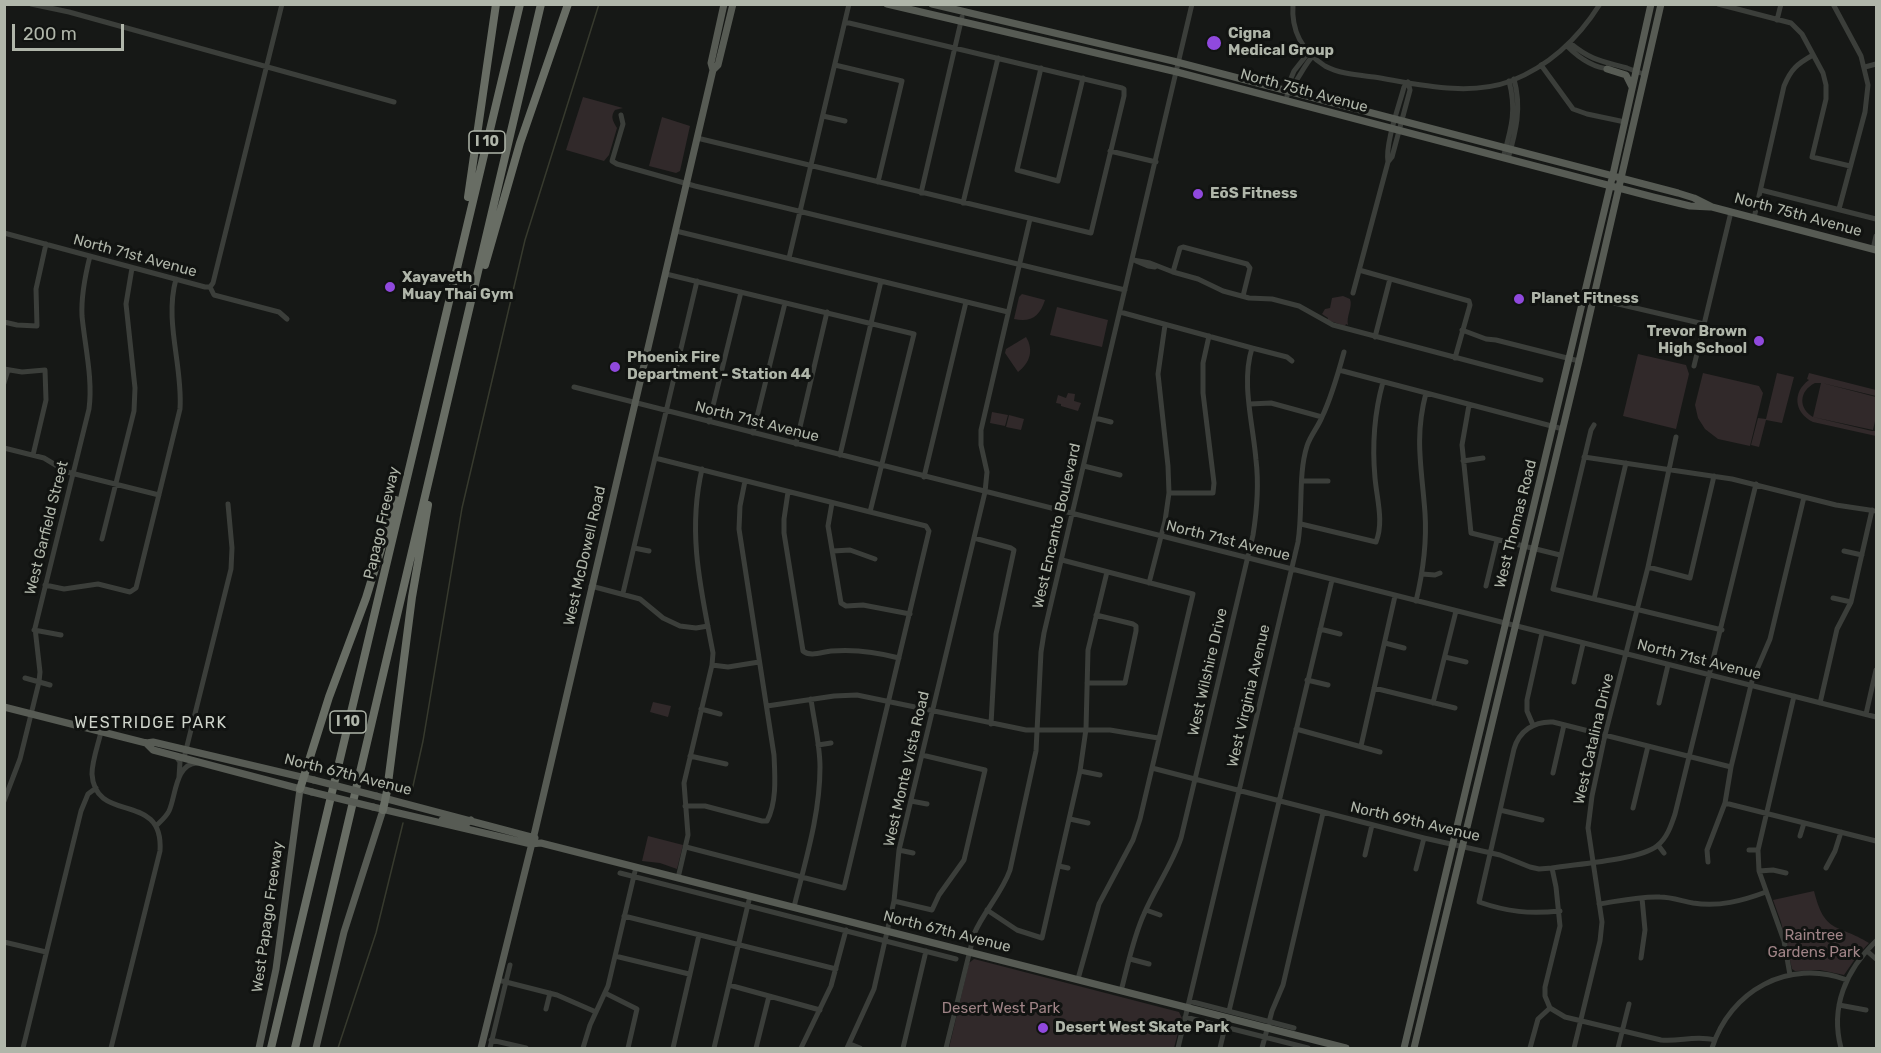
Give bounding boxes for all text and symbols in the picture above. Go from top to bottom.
scale bar [15,12,128,50]
text: 200 m [23,23,77,45]
place label: Cigna Medical Group [1228,25,1334,60]
marker: Cigna Medical Group [1205,34,1223,52]
street label: North 75th Avenue [1238,65,1370,117]
road number: I 10 [469,131,505,153]
place label: EōS Fitness [1210,185,1298,203]
marker: EōS Fitness [1191,187,1205,201]
street label: North 75th Avenue [1732,189,1864,241]
street label: North 71st Avenue [71,231,199,281]
place label: Xayaveth Muay Thai Gym [402,269,514,304]
marker: Xayaveth Muay Thai Gym [383,280,397,294]
place label: Planet Fitness [1531,290,1639,308]
marker: Planet Fitness [1512,292,1526,306]
place label: Trevor Brown High School [1647,323,1747,358]
marker: Trevor Brown High School [1752,334,1766,348]
place label: Phoenix Fire Department - Station 44 [627,349,811,384]
marker: Phoenix Fire Department - Station 44 [608,360,622,374]
street label: North 71st Avenue [693,398,821,446]
street label: West Encanto Boulevard [1029,441,1085,611]
street label: West Thomas Road [1491,458,1541,590]
street label: West Garfield Street [22,459,72,597]
street label: Papago Freeway [360,465,404,581]
street label: West McDowell Road [560,484,610,628]
street label: North 71st Avenue [1164,517,1292,565]
street label: West Wilshire Drive [1185,606,1231,738]
street label: West Virginia Avenue [1224,623,1274,769]
street label: North 71st Avenue [1635,636,1763,684]
street label: West Catalina Drive [1570,672,1618,806]
street label: West Monte Vista Road [880,689,934,849]
road number: I 10 [330,711,366,733]
district label: WESTRIDGE PARK [74,713,228,733]
street label: North 67th Avenue [282,750,414,800]
street label: North 69th Avenue [1348,798,1482,846]
street label: West Papago Freeway [248,840,288,994]
street label: North 67th Avenue [881,907,1013,957]
park label: Raintree Gardens Park [1768,927,1860,962]
park label: Desert West Park [942,1000,1060,1018]
place label: Desert West Skate Park [1055,1019,1229,1037]
marker: Desert West Skate Park [1036,1021,1050,1035]

